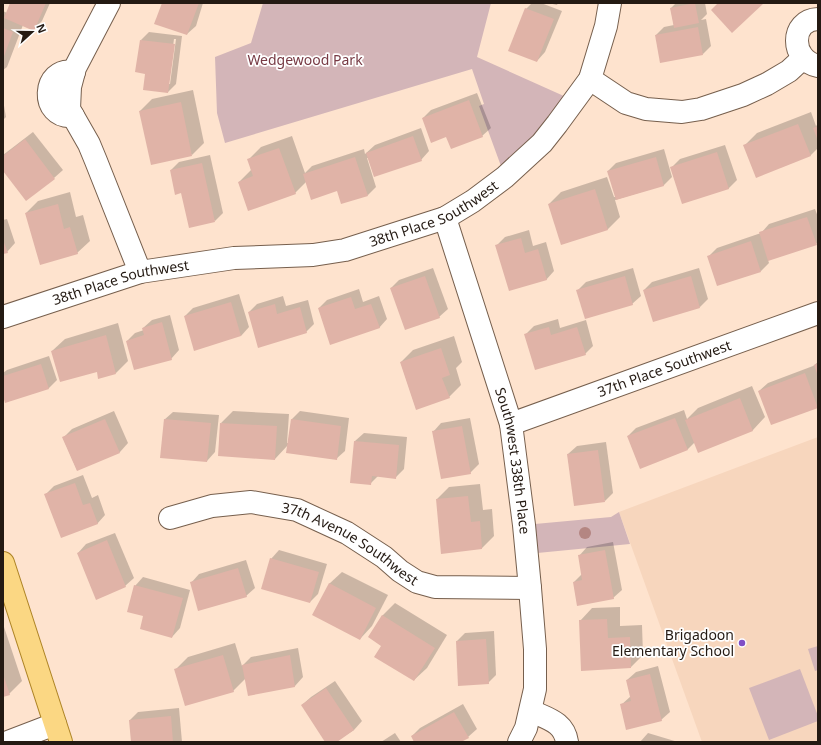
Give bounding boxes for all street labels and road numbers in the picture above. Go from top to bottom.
street label: 38th Place Southwest [367,176,502,251]
street label: 38th Place Southwest [50,255,190,309]
street label: 37th Place Southwest [595,335,734,401]
street label: Southwest 338th Place [491,385,535,535]
street label: 37th Avenue Southwest [280,498,422,589]

